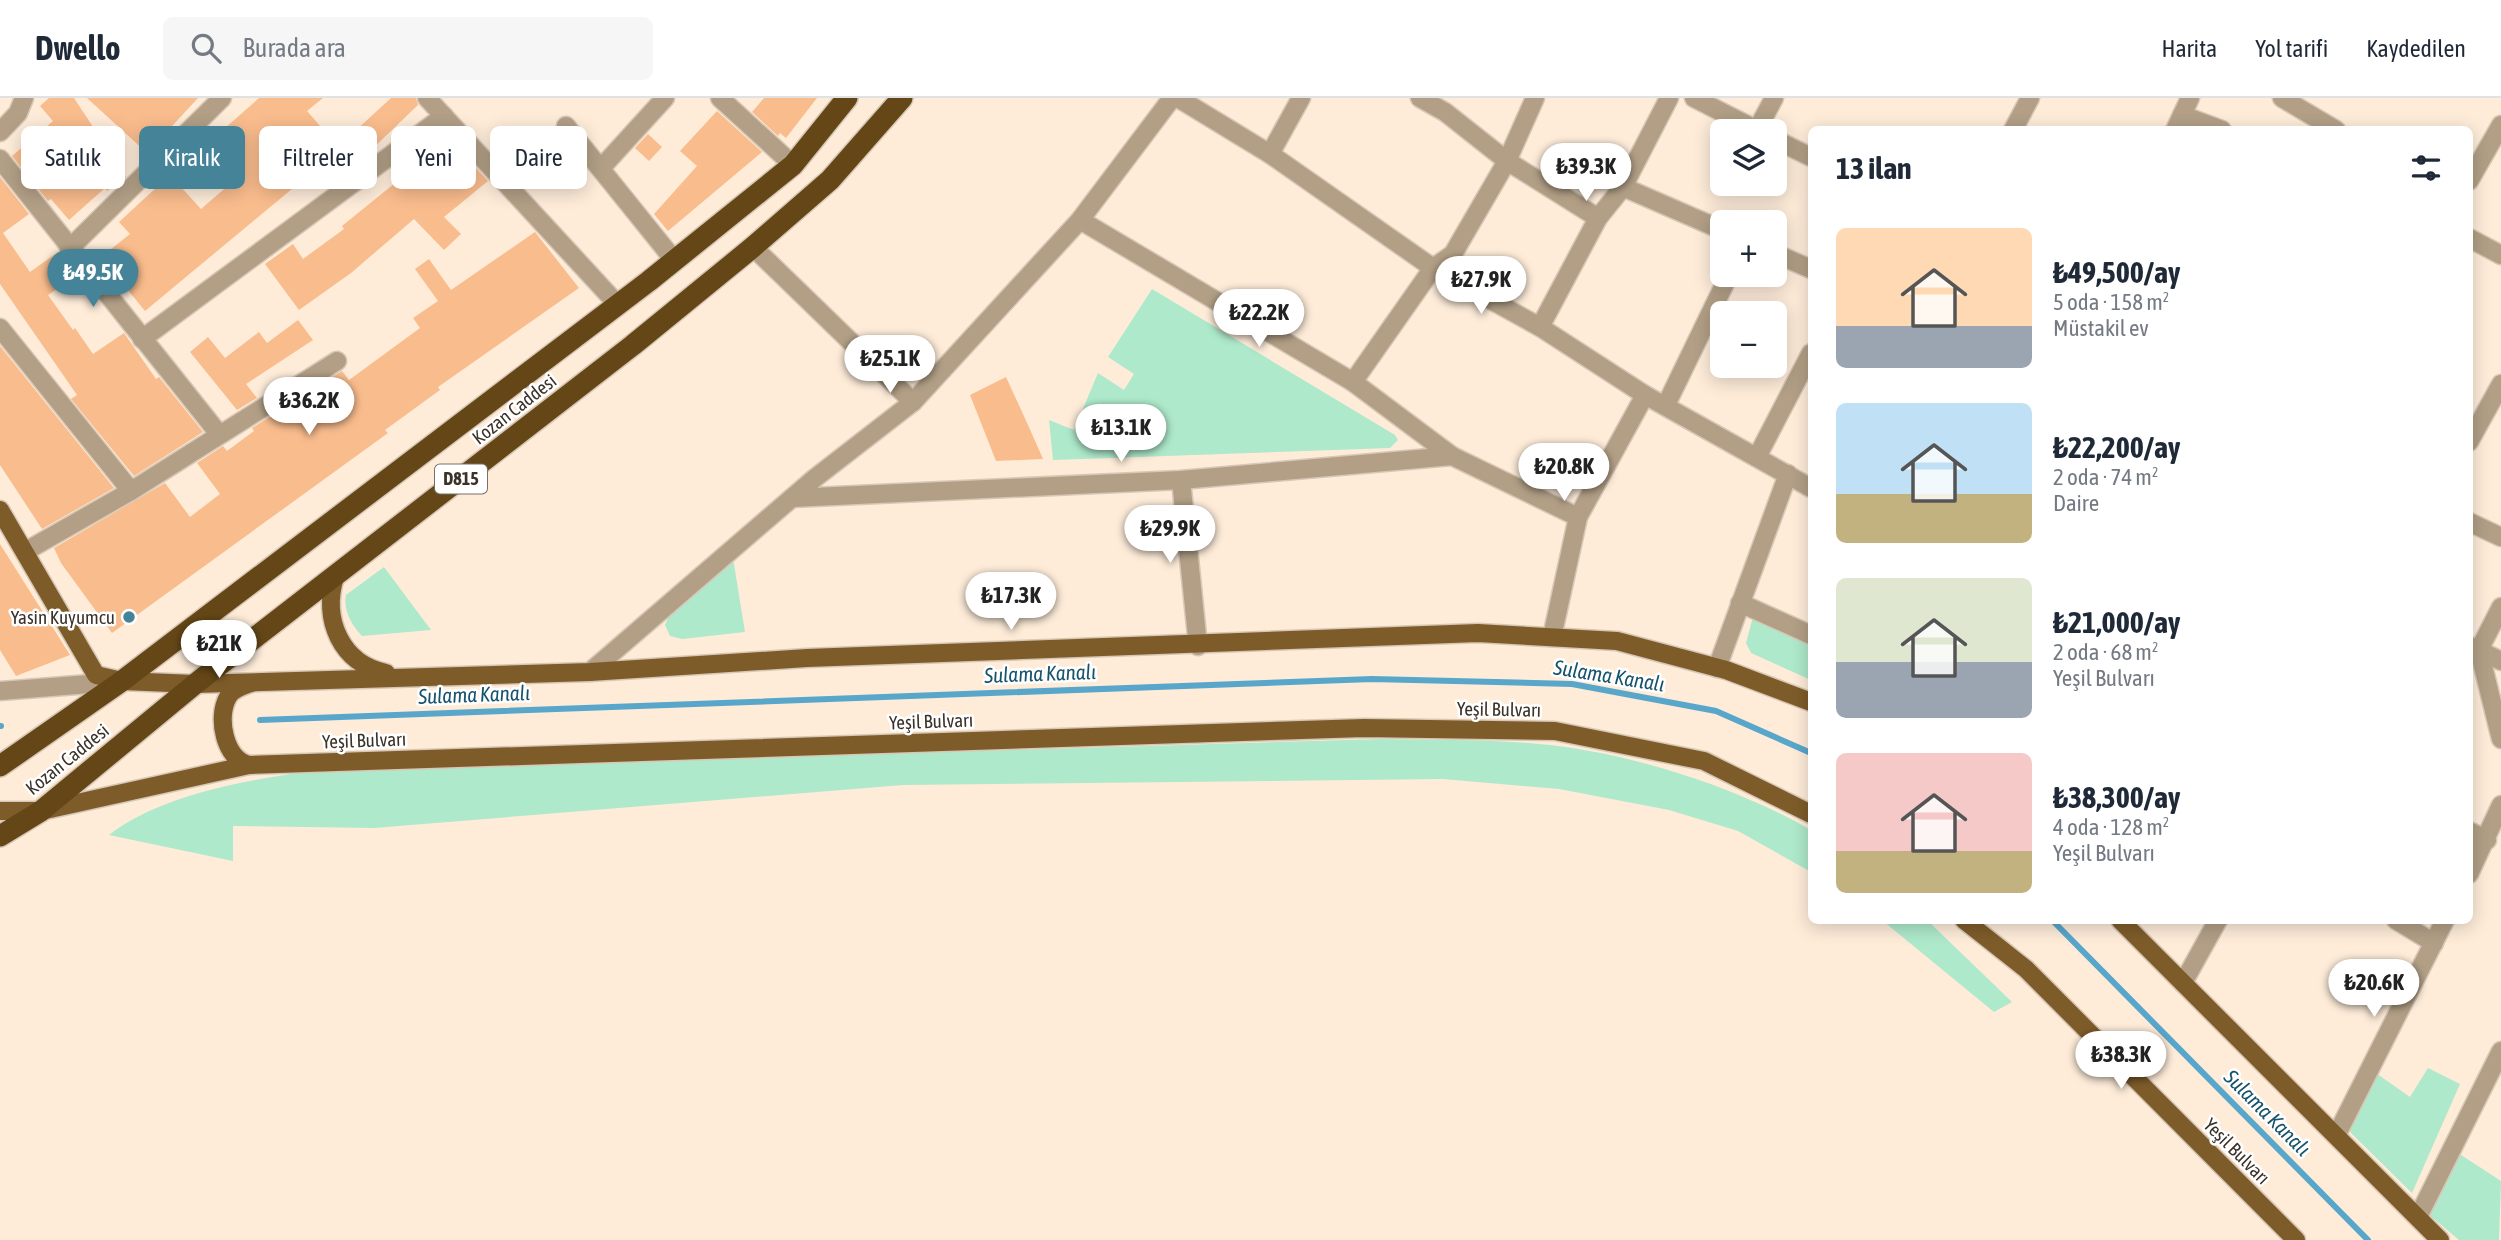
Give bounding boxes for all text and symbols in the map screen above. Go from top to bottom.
search box [163,17,653,80]
text: Dwello [35,29,121,67]
icon: search [187,29,225,67]
text: Burada ara [243,33,346,63]
text: Harita [2161,35,2217,62]
text: Yol tarifi [2255,35,2328,62]
text: Kaydedilen [2366,35,2466,62]
map controls [1710,119,1787,378]
button: layers [1710,119,1787,196]
chip: Satılık [21,126,125,189]
chip: Kiralık [139,126,245,189]
chip: Filtreler [259,126,377,189]
chip: Yeni [391,126,476,189]
chip: Daire [490,126,587,189]
pin: ₺39.3K [1529,144,1643,203]
icon: filters [2407,149,2445,187]
text: 13 ilan [1836,151,1912,185]
text: ₺39.3K [1556,153,1616,179]
button: + [1710,210,1787,287]
pin: ₺49.5K [36,250,150,309]
text: ₺49,500/ay [2053,255,2180,289]
pin: ₺27.9K [1424,256,1538,316]
icon: home [1892,256,1976,340]
text: ₺49.5K [63,259,123,285]
text: ₺27.9K [1451,266,1511,292]
pin: ₺22.2K [1202,289,1316,349]
text: 5 oda · 158 m² [2053,289,2169,315]
text: ₺22.2K [1229,299,1289,325]
button: − [1710,301,1787,378]
text: Müstakil ev [2053,315,2149,341]
pin: ₺25.1K [833,336,947,395]
text: ₺25.1K [860,345,920,371]
street label: Kozan Caddesi [468,369,560,449]
pin: ₺36.2K [252,378,366,437]
text: ₺36.2K [279,387,339,413]
pin: ₺13.1K [1064,404,1178,464]
text: ₺13.1K [1091,414,1151,440]
text: ₺22,200/ay [2053,430,2180,464]
icon: home [1892,431,1976,515]
pin: ₺20.8K [1507,444,1621,503]
text: ₺20.8K [1534,453,1594,479]
road number: D815 [435,464,487,494]
text: 2 oda · 74 m² [2053,464,2158,490]
text: Daire [2053,490,2099,516]
pin: ₺29.9K [1113,505,1227,565]
text: ₺29.9K [1140,515,1200,541]
pin: ₺17.3K [954,573,1068,632]
text: ₺17.3K [981,582,1041,608]
text: ₺21,000/ay [2053,605,2180,639]
place label: Yasin Kuyumcu [11,606,115,628]
icon: home [1892,606,1976,690]
marker: Yasin Kuyumcu [121,609,137,625]
pin: ₺21K [178,620,260,680]
text: ₺21K [197,630,241,656]
text: 2 oda · 68 m² [2053,639,2158,665]
water label: Sulama Kanalı [1551,654,1666,696]
water label: Sulama Kanalı [983,659,1096,687]
text: Yeşil Bulvarı [2053,665,2155,691]
water label: Sulama Kanalı [417,680,530,708]
street label: Yeşil Bulvarı [1457,697,1541,721]
street label: Yeşil Bulvarı [889,709,973,733]
street label: Kozan Caddesi [21,719,113,799]
street label: Yeşil Bulvarı [322,728,406,752]
text: ₺38,300/ay [2053,780,2180,814]
icon: home [1892,781,1976,865]
text: 4 oda · 128 m² [2053,814,2169,840]
text: Yeşil Bulvarı [2053,840,2155,866]
pin: ₺20.6K [2317,960,2431,1019]
text: ₺20.6K [2344,969,2404,995]
pin: ₺38.3K [2064,1032,2178,1091]
text: ₺38.3K [2091,1041,2151,1067]
water label: Sulama Kanalı [2219,1064,2316,1160]
street label: Yeşil Bulvarı [2199,1113,2275,1189]

